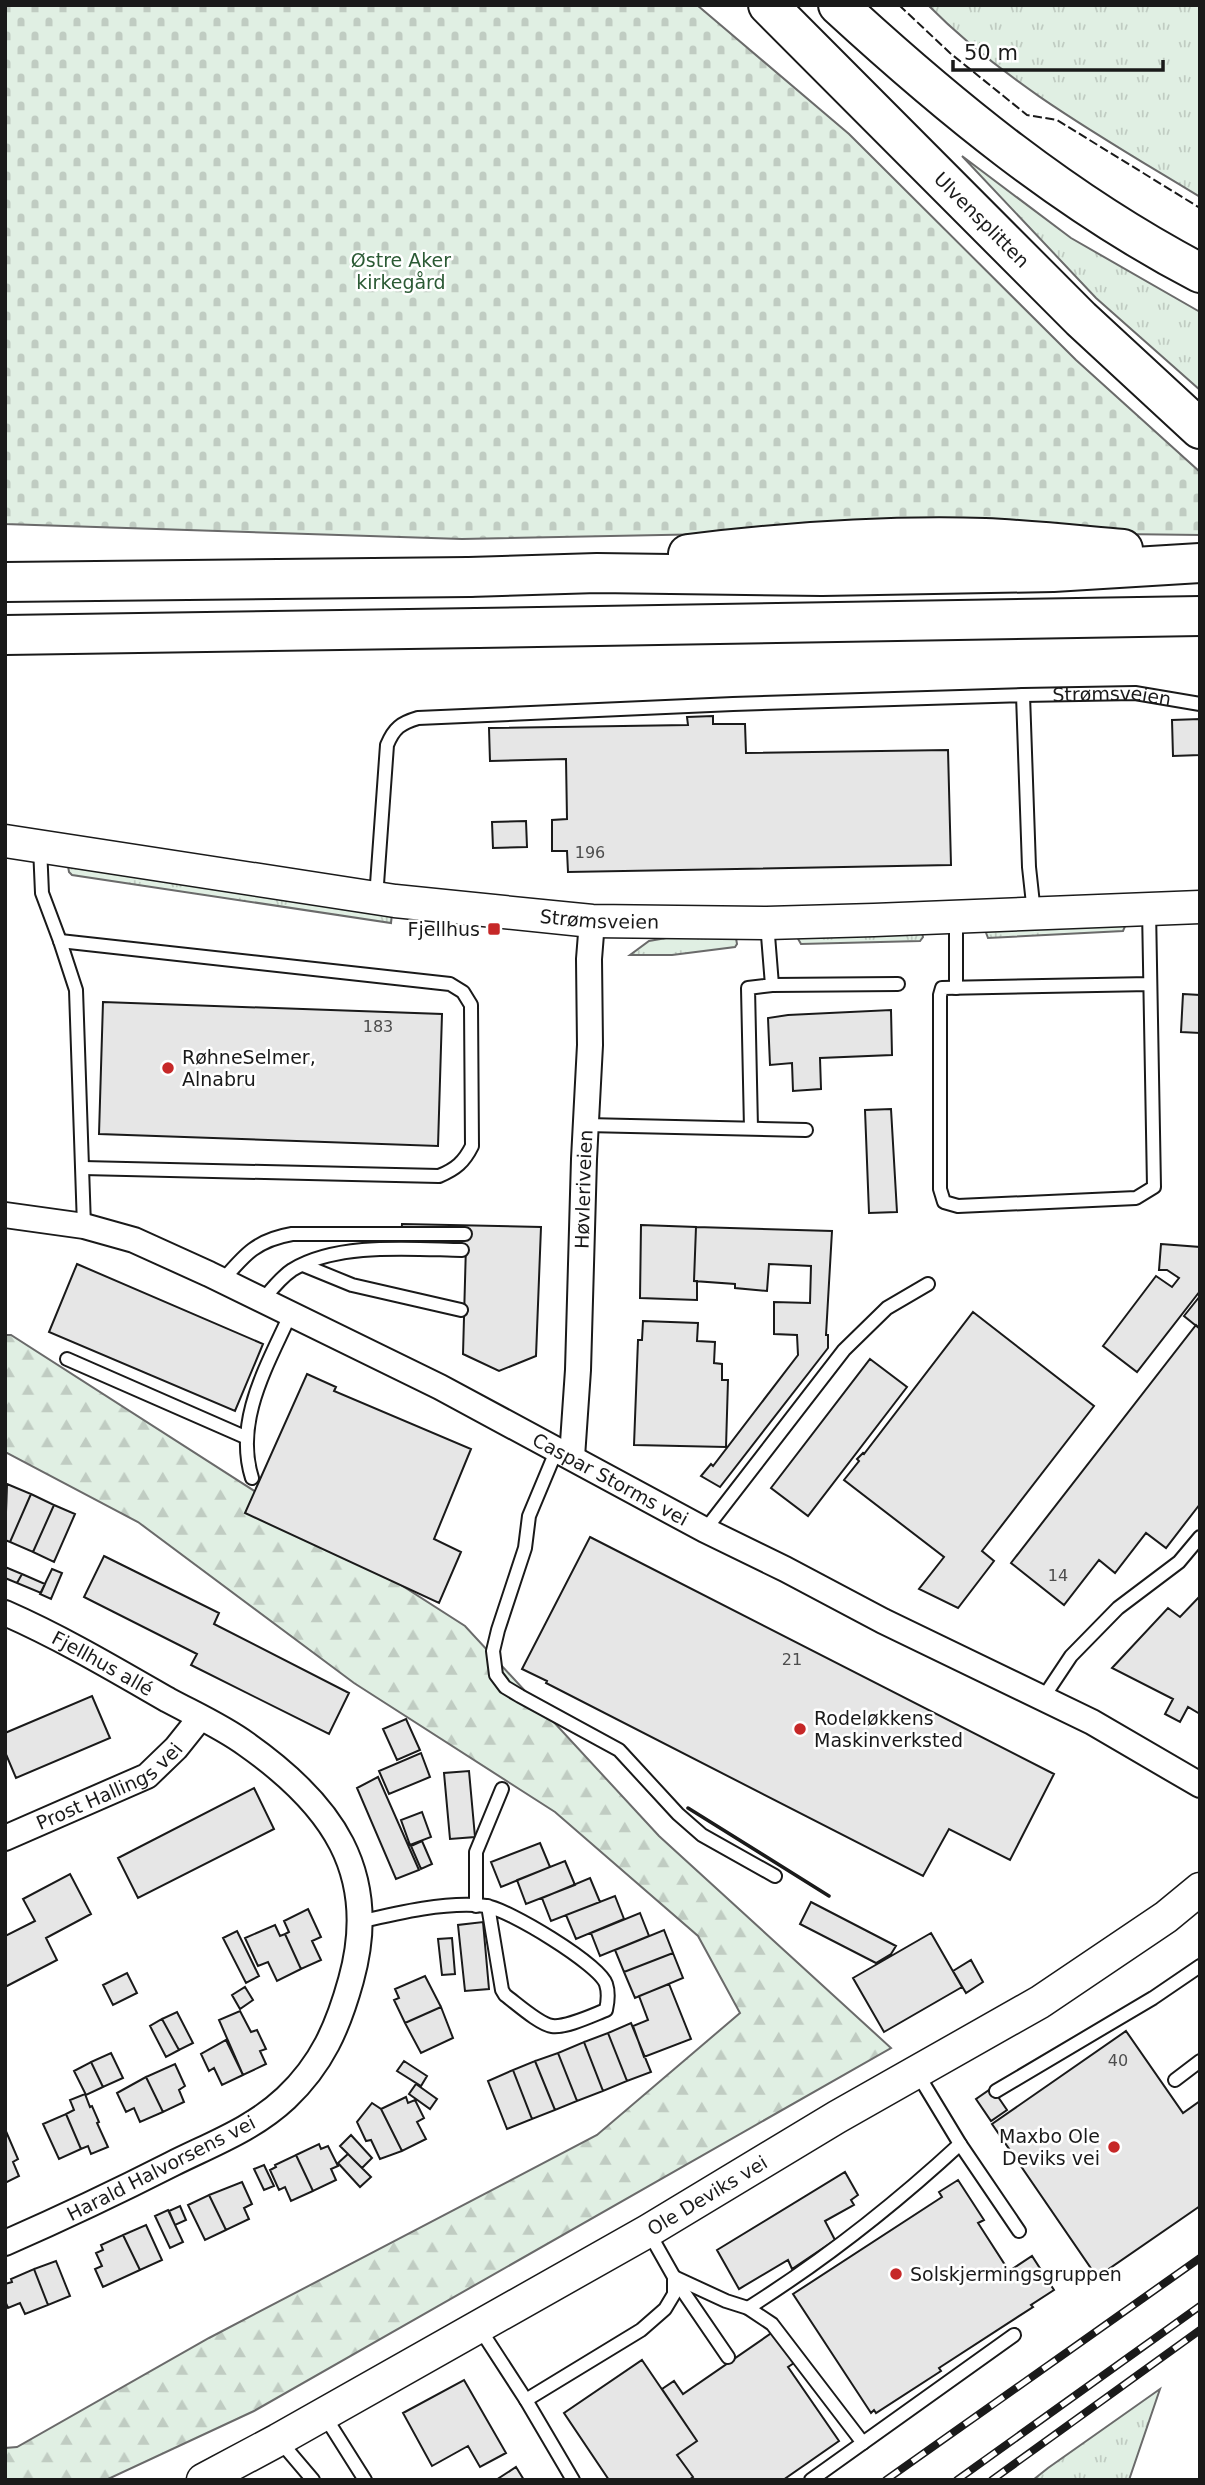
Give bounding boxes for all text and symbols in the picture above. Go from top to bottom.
scale bar [953,28,1163,72]
text: 50 m [964,41,1018,65]
street label: Ulvensplitten [930,167,1034,272]
park label: Østre Aker kirkegård [351,249,451,293]
street label: Strømsveien [1052,681,1173,710]
house number: 196 [575,843,605,862]
street label: Strømsveien [539,905,659,933]
place label: Fjellhus [408,918,480,940]
marker: Fjellhus [486,921,502,937]
house number: 183 [363,1017,393,1036]
place label: RøhneSelmer, Alnabru [182,1046,316,1090]
marker: RøhneSelmer, Alnabru [160,1060,176,1076]
street label: Høvleriveien [570,1129,597,1249]
street label: Caspar Storms vei [529,1428,692,1530]
house number: 14 [1048,1566,1068,1585]
street label: Fjellhus allé [49,1626,157,1700]
house number: 21 [782,1650,802,1669]
place label: Rodeløkkens Maskinverksted [814,1707,963,1751]
marker: Rodeløkkens Maskinverksted [792,1721,808,1737]
street label: Prost Hallings vei [33,1738,187,1834]
house number: 40 [1108,2051,1128,2070]
street label: Harald Halvorsens vei [63,2111,259,2225]
place label: Maxbo Ole Deviks vei [999,2125,1100,2169]
marker: Maxbo Ole Deviks vei [1106,2139,1122,2155]
street label: Ole Deviks vei [643,2151,771,2240]
place label: Solskjermingsgruppen [910,2263,1122,2285]
marker: Solskjermingsgruppen [888,2266,904,2282]

